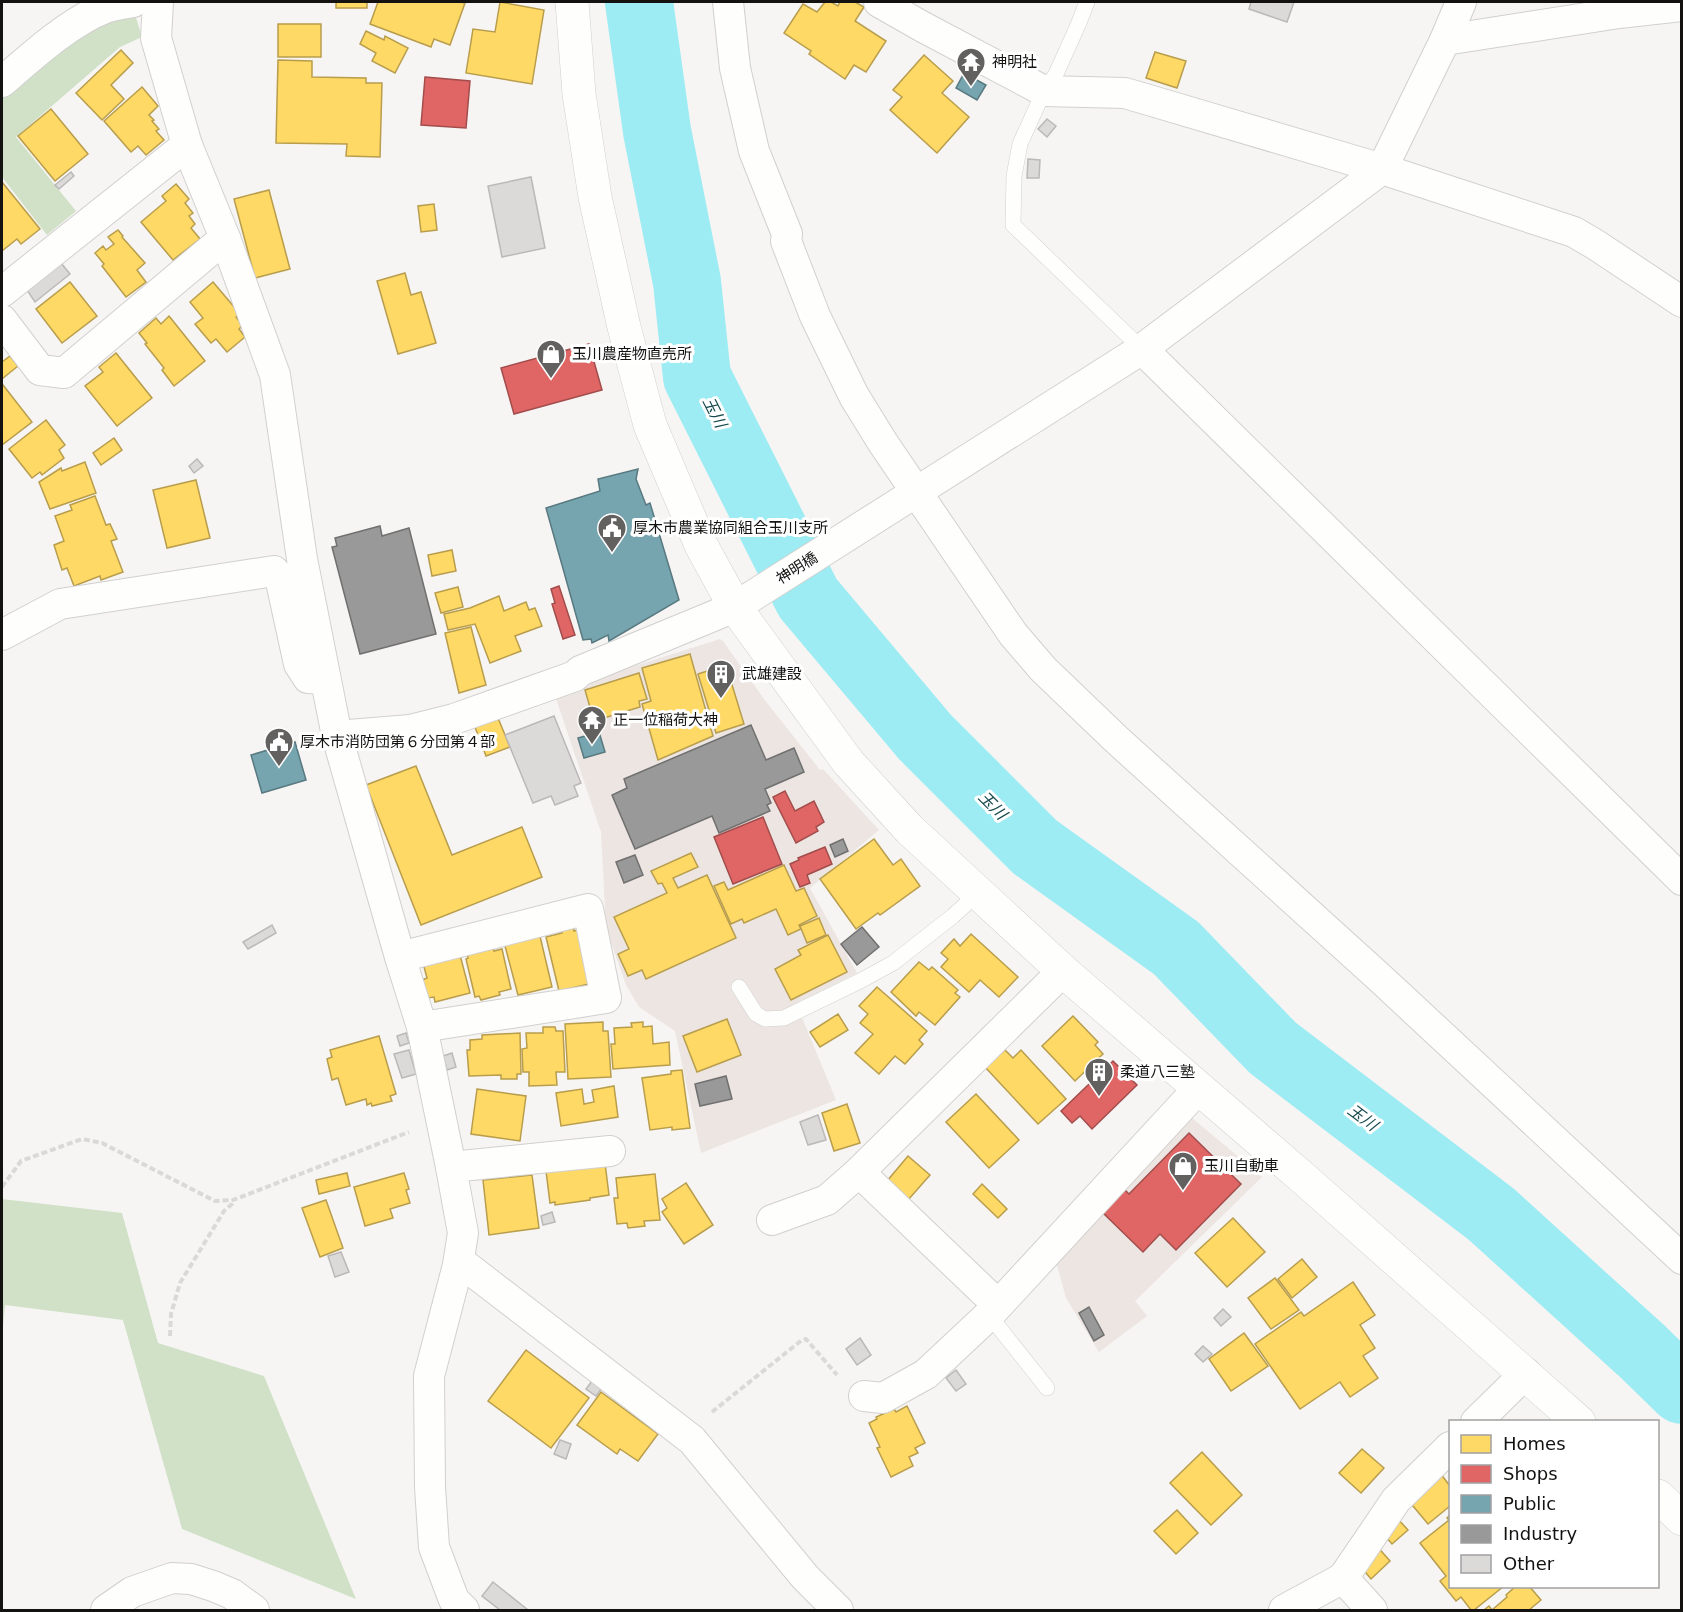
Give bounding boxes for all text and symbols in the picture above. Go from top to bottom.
temple icon: 神明社 [955,46,987,88]
place label: 神明社 [992,53,1037,71]
shop icon: 玉川農産物直売所 [535,338,567,380]
place label: 玉川農産物直売所 [572,345,692,363]
water label: 玉川 [699,394,731,433]
public building icon: 厚木市農業協同組合玉川支所 [596,512,628,554]
place label: 厚木市農業協同組合玉川支所 [633,519,828,537]
street label: 神明橋 [773,548,821,588]
building icon: 武雄建設 [705,658,737,700]
place label: 武雄建設 [742,665,802,683]
temple icon: 正一位稲荷大神 [576,704,608,746]
place label: 正一位稲荷大神 [613,711,718,729]
public building icon: 厚木市消防団第６分団第４部 [263,726,295,768]
place label: 厚木市消防団第６分団第４部 [300,733,495,751]
water label: 玉川 [975,787,1012,825]
building icon: 柔道八三塾 [1083,1056,1115,1098]
place label: 柔道八三塾 [1120,1063,1195,1081]
water label: 玉川 [1344,1100,1383,1136]
shop icon: 玉川自動車 [1167,1150,1199,1192]
place label: 玉川自動車 [1204,1157,1279,1175]
legend [1449,1420,1659,1588]
text: Homes [1503,1433,1566,1454]
text: Shops [1503,1463,1558,1484]
text: Public [1503,1493,1556,1514]
text: Industry [1503,1523,1577,1544]
text: Other [1503,1553,1555,1574]

